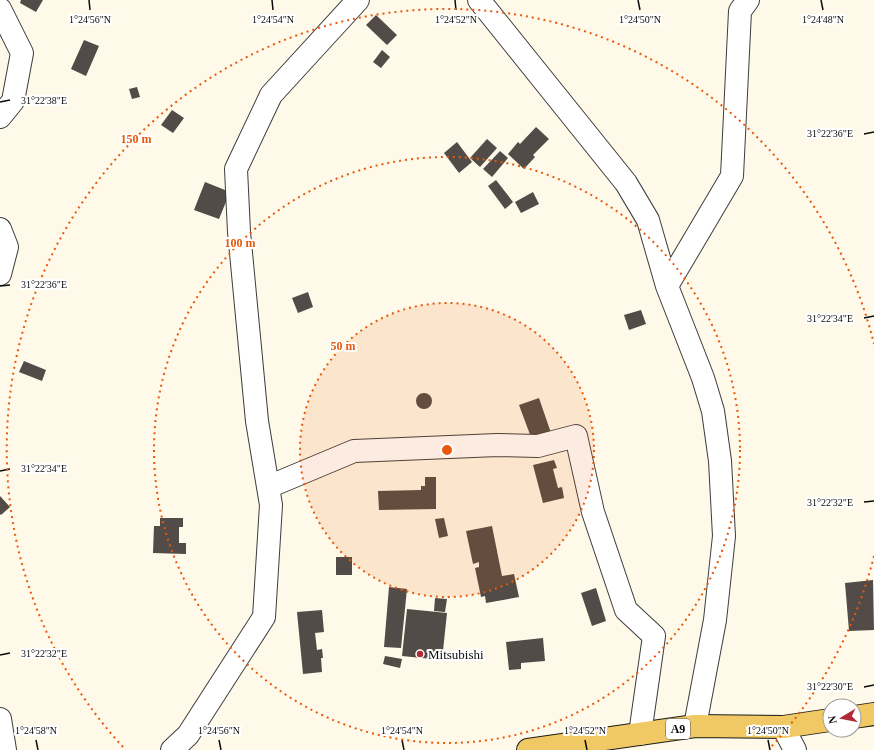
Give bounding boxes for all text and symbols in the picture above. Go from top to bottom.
text: 1°24'56"N [69,14,111,25]
text: 1°24'54"N [252,14,294,25]
text: 1°24'52"N [435,14,477,25]
text: 1°24'50"N [619,14,661,25]
text: 1°24'48"N [802,14,844,25]
text: 31°22'38"E [21,95,67,106]
text: 31°22'36"E [807,128,853,139]
text: 150 m [121,132,152,146]
text: 100 m [225,236,256,250]
text: 31°22'36"E [21,279,67,290]
text: 31°22'34"E [807,313,853,324]
text: 50 m [331,339,356,353]
centre of rings [440,443,454,457]
text: 31°22'34"E [21,463,67,474]
text: 31°22'32"E [807,497,853,508]
place label: Mitsubishi [428,647,484,662]
text: 31°22'32"E [21,648,67,659]
marker: Mitsubishi [415,649,425,659]
text: 31°22'30"E [807,681,853,692]
north arrow [822,698,862,738]
text: N [826,715,839,725]
road number: A9 [666,719,690,739]
text: 1°24'58"N [15,725,57,736]
text: 1°24'56"N [198,725,240,736]
text: 1°24'54"N [381,725,423,736]
text: 1°24'52"N [564,725,606,736]
text: 1°24'50"N [747,725,789,736]

